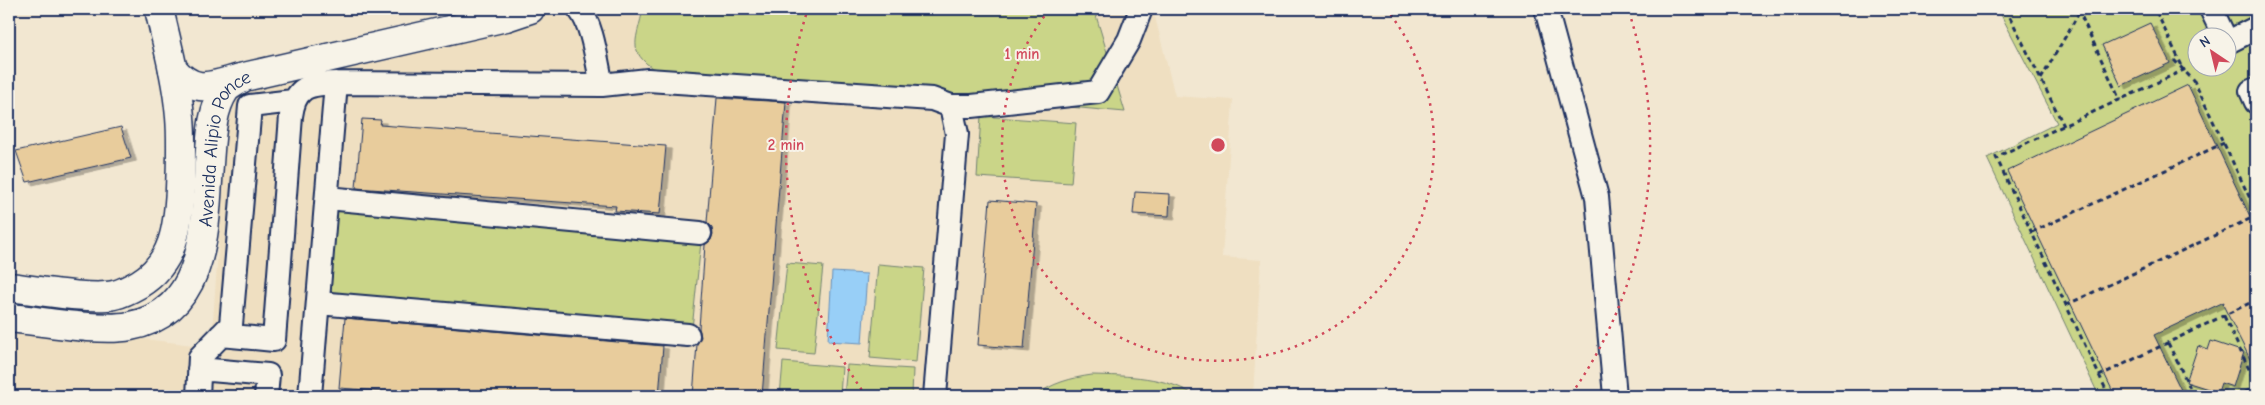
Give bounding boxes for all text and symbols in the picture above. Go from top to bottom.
north arrow [2188,28,2238,78]
text: N [2196,32,2213,51]
text: 1 min [1005,45,1039,63]
street label: Avenida Alipio Ponce [194,66,253,228]
text: 2 min [768,136,804,154]
centre of rings [1209,136,1227,154]

